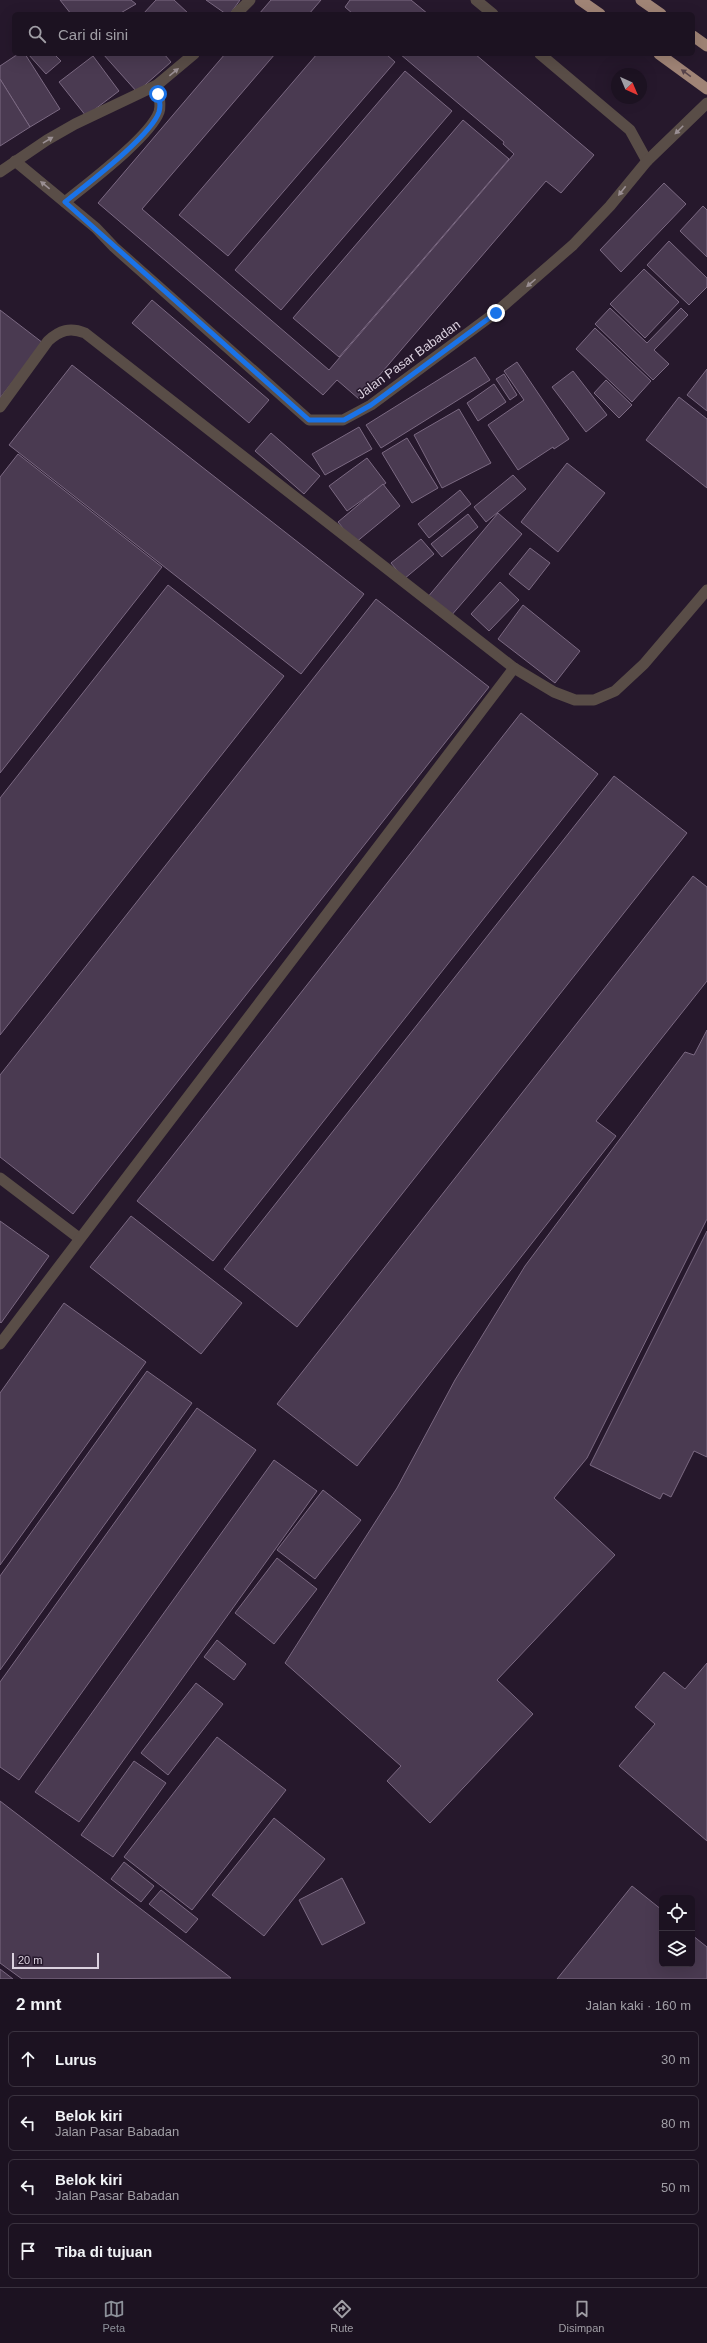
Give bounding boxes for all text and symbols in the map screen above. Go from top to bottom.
search box [12,12,695,56]
icon: search [26,23,48,45]
text: Cari di sini [58,26,128,43]
one-way arrow [169,67,180,76]
north arrow [611,68,647,104]
one-way arrow [680,69,691,77]
route start [149,85,167,103]
one-way arrow [674,125,684,135]
one-way arrow [43,136,53,144]
one-way arrow [39,181,50,190]
one-way arrow [618,186,626,197]
one-way arrow [525,279,536,288]
route end [487,304,505,322]
street label: Jalan Pasar Babadan [354,317,463,402]
map controls [659,1895,695,1967]
button: locate [659,1895,695,1931]
button: layers [659,1931,695,1967]
scale bar [12,1951,99,1970]
text: 20 m [18,1954,42,1966]
text: 2 mnt [16,1995,61,2014]
text: Jalan kaki · 160 m [586,1998,691,2013]
icon: ahead [17,2048,39,2070]
text: Lurus [55,2051,97,2068]
text: 30 m [661,2052,690,2067]
text: Belok kiri [55,2107,123,2124]
icon: left [17,2112,39,2134]
text: 80 m [661,2116,690,2131]
text: Jalan Pasar Babadan [55,2124,179,2139]
text: Belok kiri [55,2171,123,2188]
icon: left [17,2176,39,2198]
text: 50 m [661,2180,690,2195]
text: Jalan Pasar Babadan [55,2188,179,2203]
icon: arrive [17,2240,39,2262]
text: Tiba di tujuan [55,2243,152,2260]
tab: Peta [103,2298,125,2334]
tab: Rute [330,2298,354,2334]
tab: Disimpan [559,2298,604,2334]

